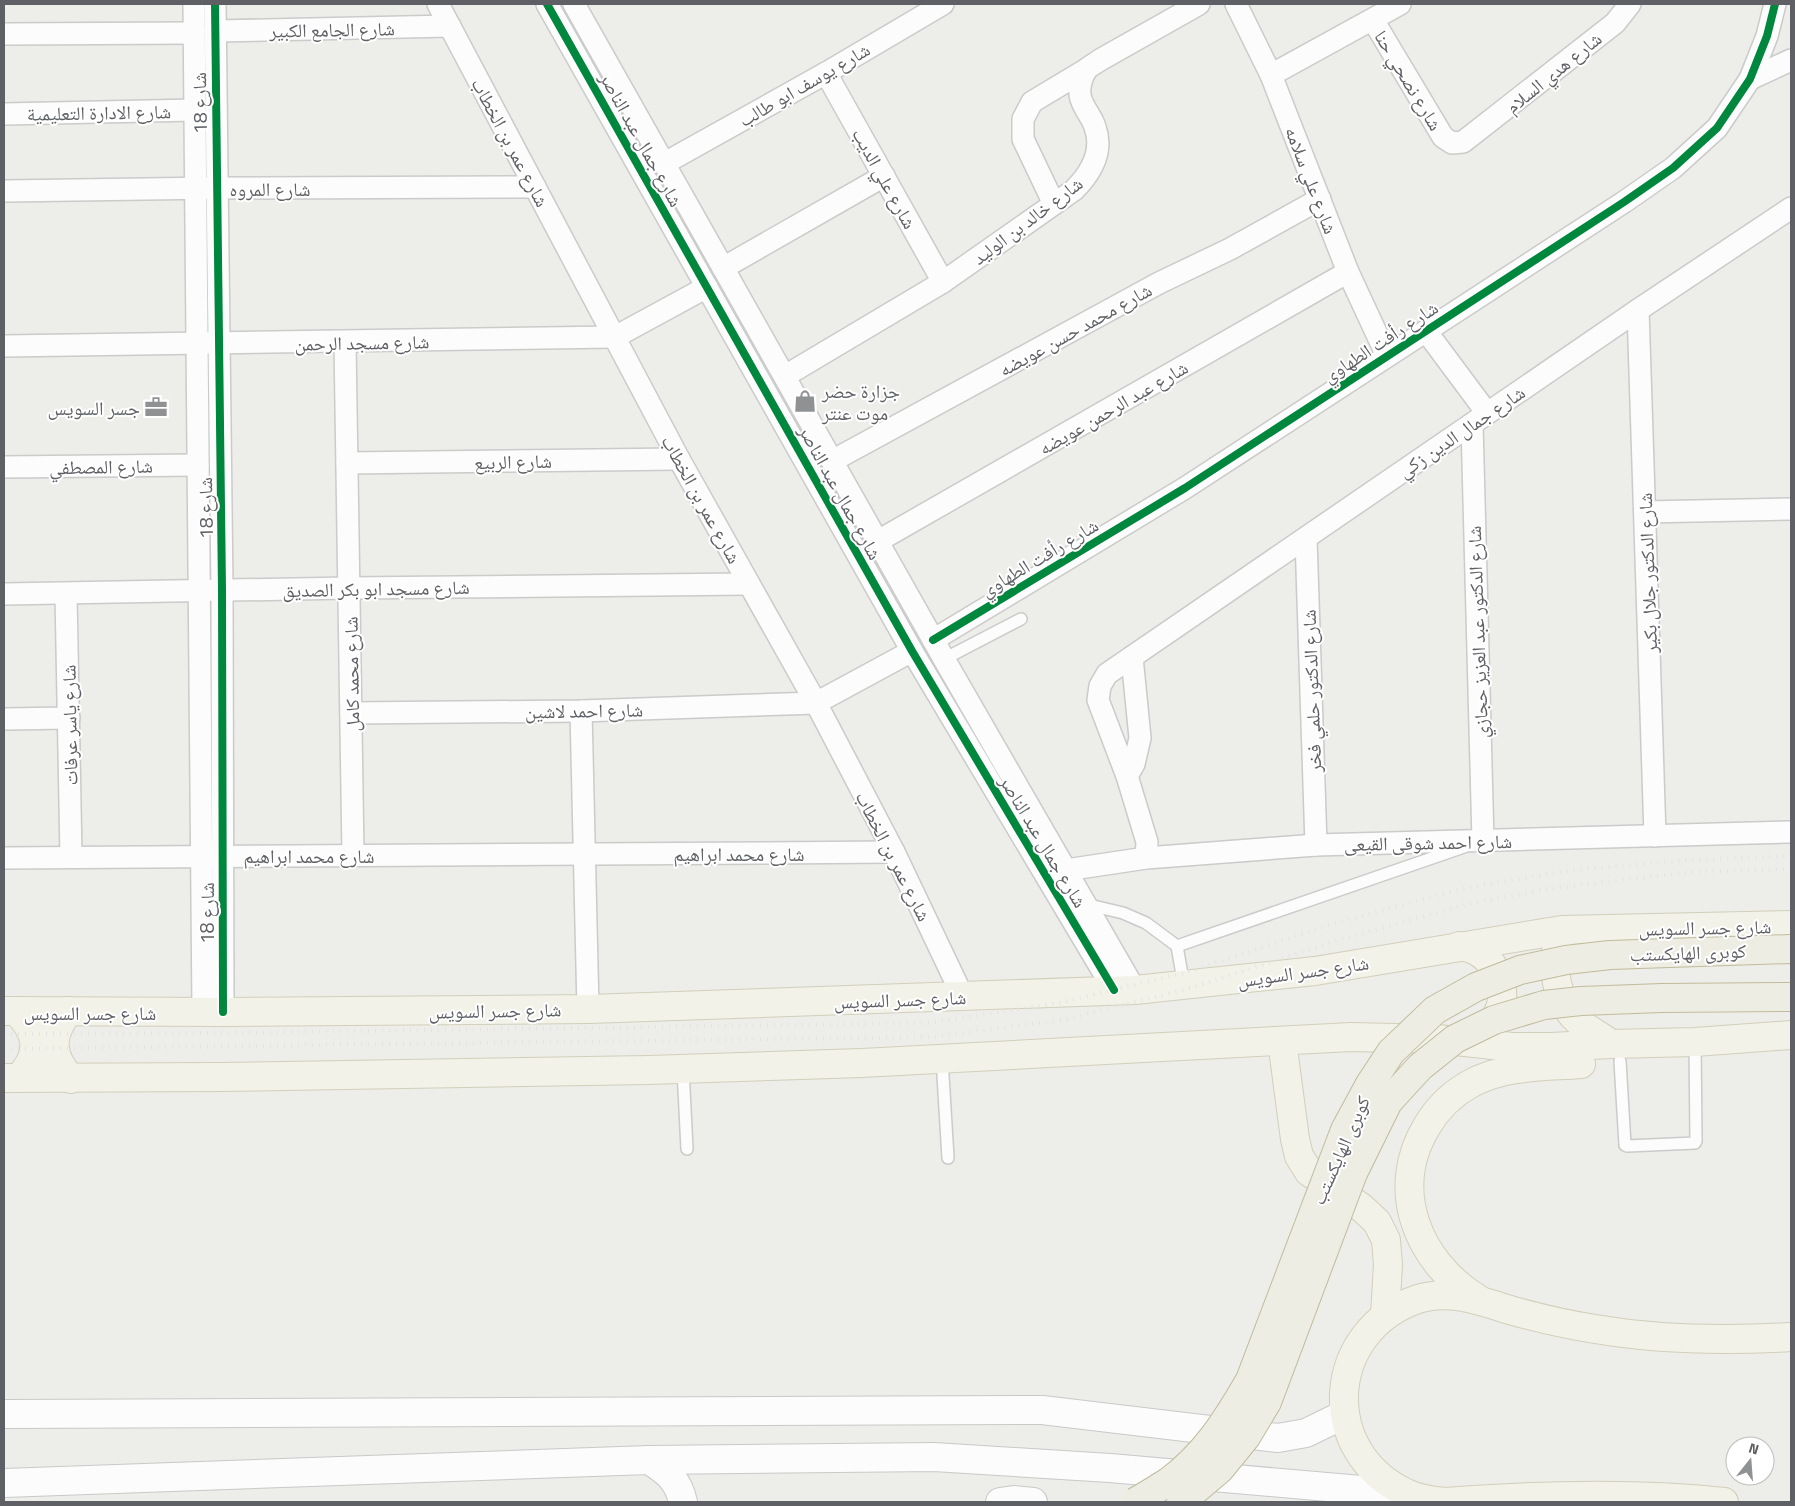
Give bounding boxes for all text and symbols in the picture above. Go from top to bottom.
street label: شارع الجامع الكبير [268,13,395,45]
street label: شارع نصحي حنا [1366,24,1450,137]
street label: شارع هدي السلام [1498,24,1609,121]
street label: شارع يوسف ابو طالب [733,35,875,133]
street label: شارع جمال عبد الناصر [592,65,691,212]
street label: شارع 18 [184,72,214,134]
street label: شارع عمر بن الخطاب [465,72,557,212]
street label: شارع الادارة التعليمية [27,96,171,128]
street label: شارع علي الديب [844,122,925,235]
street label: شارع علي سلامه [1276,122,1346,239]
street label: شارع خالد بن الوليد [965,169,1089,271]
street label: شارع المروه [229,174,311,203]
street label: شارع محمد حسن عويضه [993,275,1157,383]
street label: شارع رأفت الطهاوي [1316,293,1445,391]
street label: شارع مسجد الرحمن [294,326,430,358]
street label: شارع عبد الرحمن عويضه [1033,352,1193,462]
place label: جزارة حضر موت عنتر [821,376,900,427]
street label: شارع جمال الدين زكي [1391,378,1532,486]
shop icon: جزارة حضر موت عنتر [792,388,818,414]
place label: جسر السويس [48,393,140,422]
office icon: جسر السويس [143,394,169,420]
street label: شارع جمال عبد الناصر [791,418,890,565]
street label: شارع عمر بن الخطاب [655,430,749,568]
street label: شارع الربيع [474,446,552,476]
street label: شارع المصطفي [49,451,153,483]
street label: شارع 18 [190,477,220,539]
street label: شارع الدكتور جلال بكير [1630,492,1664,655]
street label: شارع رأفت الطهاوي [975,510,1104,605]
street label: شارع الدكتور عبد العزيز حجازي [1459,525,1497,739]
street label: شارع مسجد ابو بكر الصديق [282,572,470,604]
street label: شارع الدكتور حلمي فخر [1294,609,1330,774]
street label: شارع محمد كامل [335,616,367,732]
street label: شارع ياسر عرفات [53,664,85,786]
street label: شارع احمد لاشين [525,694,643,726]
street label: شارع جمال عبد الناصر [992,768,1095,913]
street label: شارع عمر بن الخطاب [849,786,939,926]
street label: شارع احمد شوقى القيعى [1344,826,1512,858]
street label: شارع محمد ابراهيم [673,839,805,868]
street label: شارع محمد ابراهيم [243,841,375,870]
street label: شارع 18 [192,882,221,944]
street label: شارع جسر السويس [1638,911,1772,943]
street label: كوبرى الهايكستب [1629,935,1747,969]
street label: شارع جسر السويس [1235,947,1371,995]
street label: شارع جسر السويس [833,982,967,1016]
street label: شارع جسر السويس [428,994,562,1026]
street label: شارع جسر السويس [24,998,156,1027]
street label: كوبرى الهايكستب [1303,1091,1377,1209]
north arrow [1725,1436,1775,1486]
text: N [1746,1437,1762,1460]

